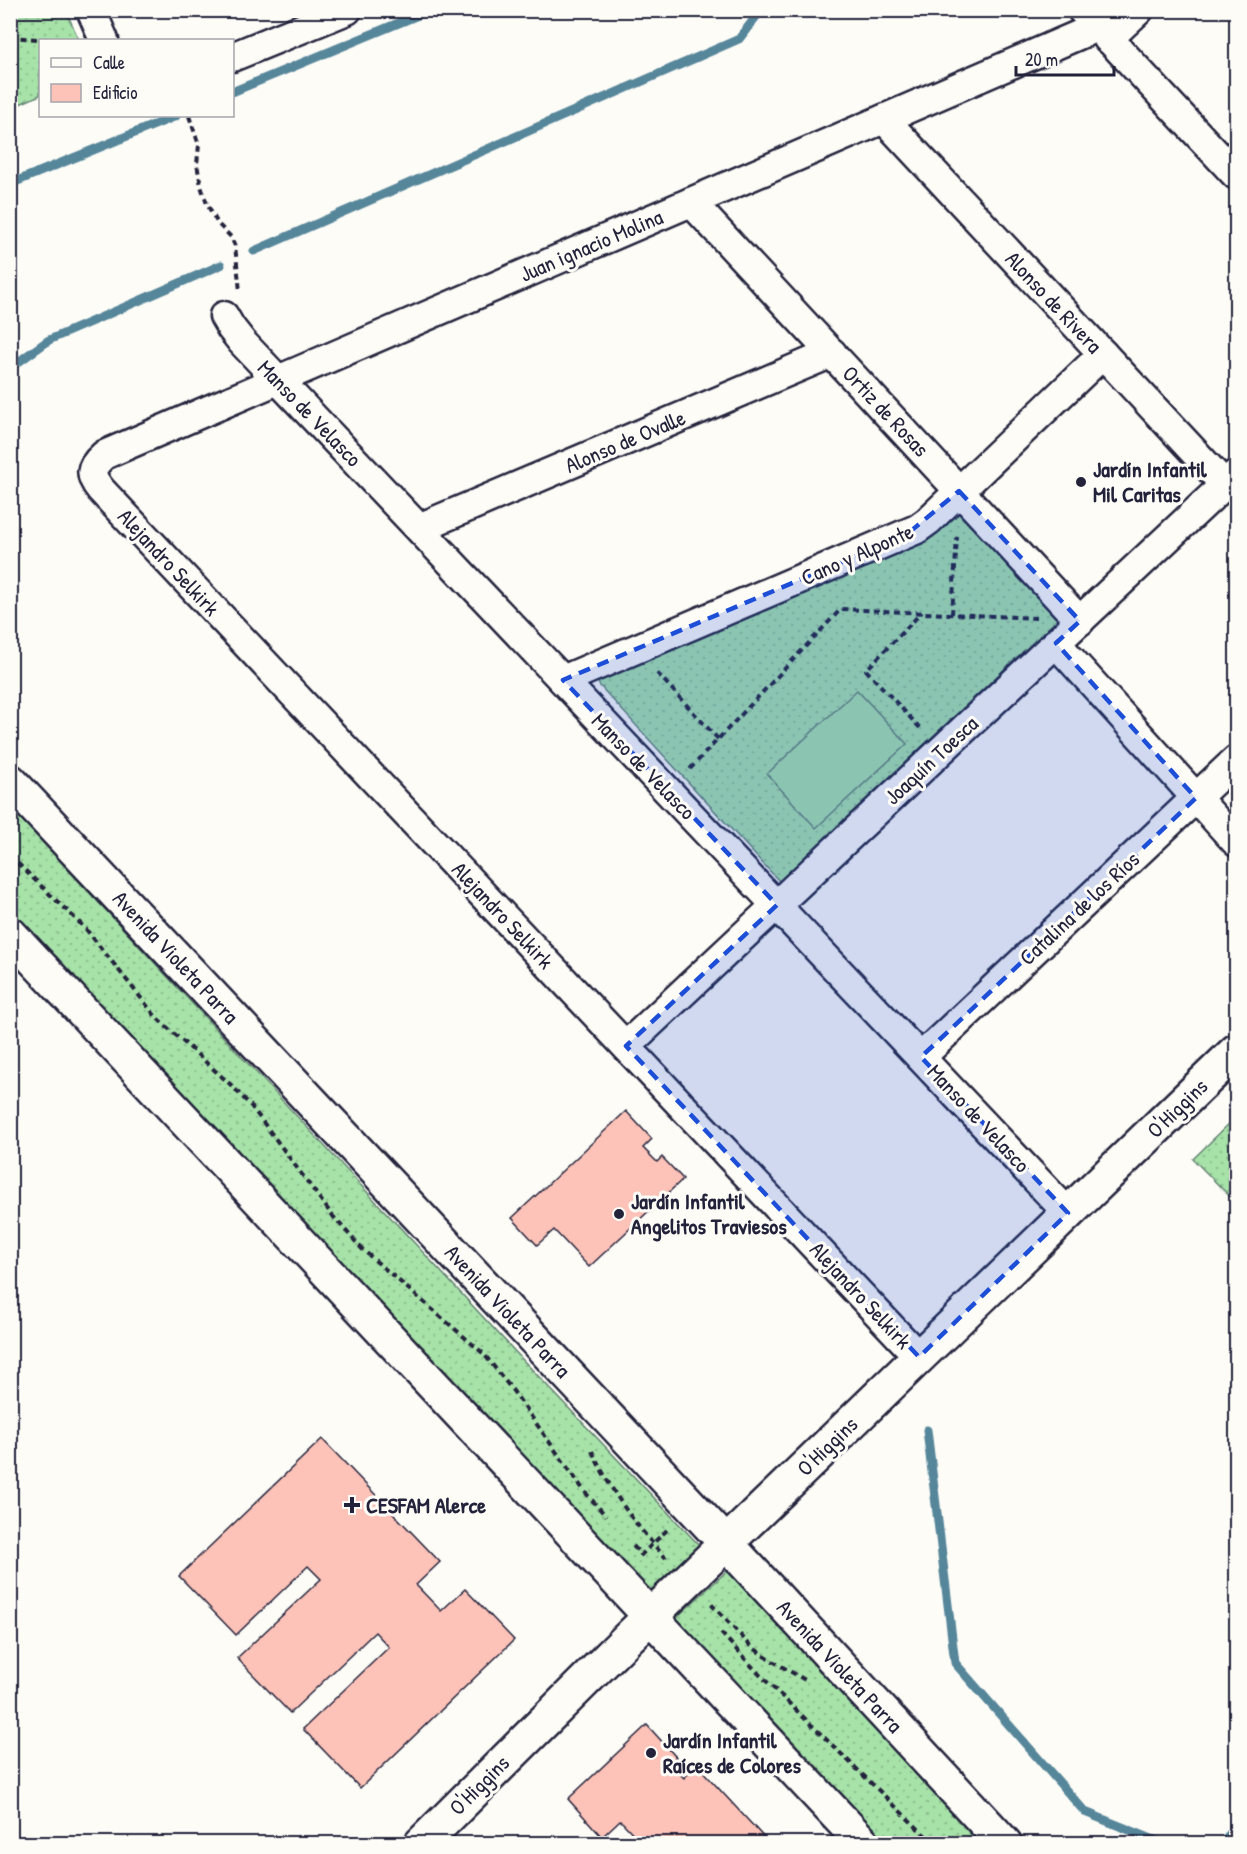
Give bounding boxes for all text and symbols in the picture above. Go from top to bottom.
legend [39,39,234,117]
scale bar [1016,39,1114,77]
text: 20 m [1025,47,1058,72]
text: Calle [93,50,125,75]
text: Edificio [93,80,137,105]
street label: Juan ignacio Molina [515,201,667,289]
street label: Alonso de Rivera [999,244,1109,360]
street label: Manso de Velasco [251,353,369,473]
street label: Ortiz de Rosas [836,359,936,463]
street label: Alonso de Ovalle [560,402,690,480]
place label: Jardín Infantil Mil Caritas [1093,454,1208,509]
marker: Jardín Infantil Mil Caritas [1074,475,1088,489]
street label: Alejandro Selkirk [112,502,226,622]
street label: Cano y Alponte [796,516,918,592]
street label: Manso de Velasco [585,706,703,826]
street label: Joaquín Toesca [878,709,985,811]
street label: Catalina de los Ríos [1012,844,1146,972]
street label: Alejandro Selkirk [446,855,560,975]
street label: Avenida Violeta Parra [106,884,246,1030]
street label: Manso de Velasco [921,1057,1037,1179]
street label: O'Higgins [1140,1072,1214,1144]
place label: Jardín Infantil Angelitos Traviesos [631,1186,787,1242]
marker: Jardín Infantil Angelitos Traviesos [612,1207,626,1221]
street label: Alejandro Selkirk [804,1235,918,1355]
street label: Avenida Violeta Parra [438,1238,578,1384]
street label: O'Higgins [790,1410,864,1482]
place label: CESFAM Alerce [366,1490,486,1520]
marker: CESFAM Alerce [343,1496,361,1514]
street label: Avenida Violeta Parra [770,1593,910,1739]
place label: Jardín Infantil Raíces de Colores [663,1725,802,1780]
marker: Jardín Infantil Raíces de Colores [644,1746,658,1760]
street label: O'Higgins [442,1748,516,1822]

